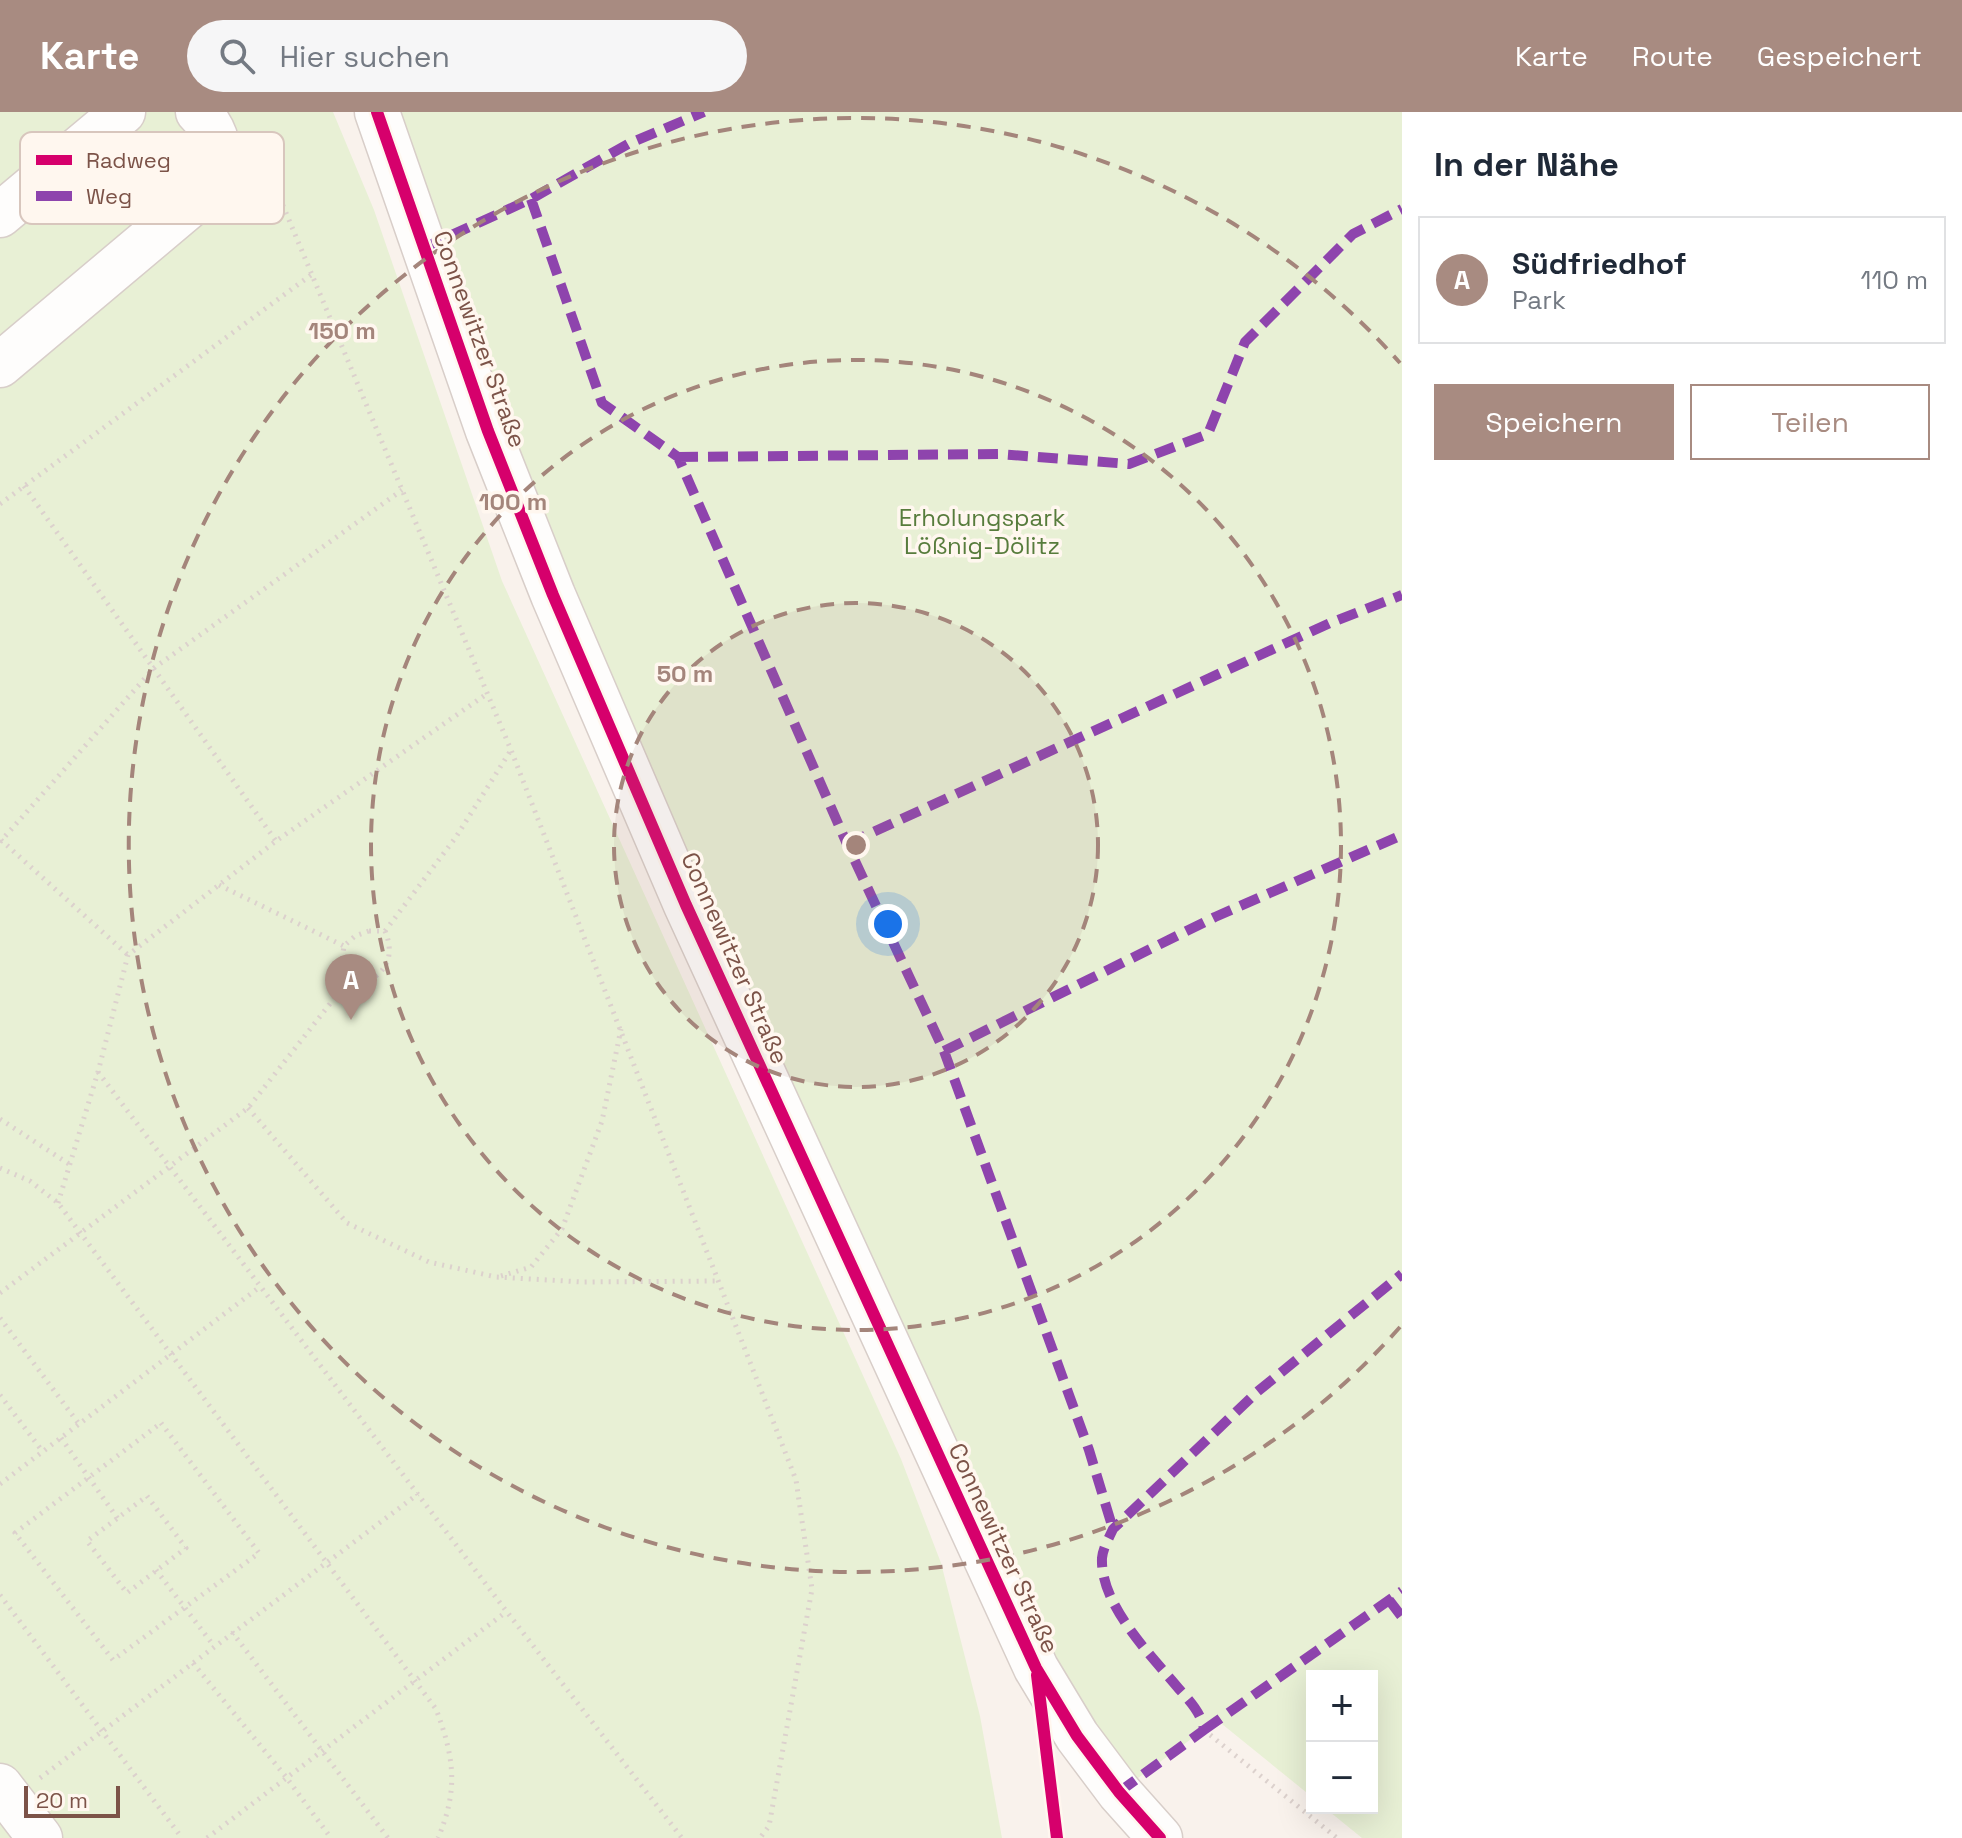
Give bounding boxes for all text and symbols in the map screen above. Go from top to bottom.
search box [187,20,747,92]
text: Karte [40,32,139,80]
icon: search [215,34,259,78]
text: Hier suchen [279,37,450,76]
text: Karte [1515,38,1588,74]
text: Route [1632,38,1713,74]
text: Gespeichert [1757,38,1922,74]
legend [20,132,284,224]
text: In der Nähe [1434,143,1619,186]
text: Radweg [86,146,171,174]
text: Weg [86,182,132,210]
street label: Connewitzer Straße [426,226,534,452]
text: Südfriedhof [1512,244,1687,283]
text: A [1454,263,1470,297]
text: 110 m [1861,263,1928,297]
text: Park [1512,283,1566,317]
text: 150 m [308,315,376,346]
button: Speichern [1434,384,1674,460]
button: Teilen [1690,384,1930,460]
text: 100 m [479,486,547,517]
park label: Erholungspark Lößnig-Dölitz [899,502,1065,561]
text: 50 m [657,658,713,689]
centre of rings [842,831,870,859]
street label: Connewitzer Straße [674,847,796,1069]
your location [868,904,908,944]
pin: A [325,954,377,1020]
street label: Connewitzer Straße [942,1438,1066,1658]
map controls [1306,1670,1378,1814]
button: + [1306,1670,1378,1742]
button: − [1306,1742,1378,1814]
scale bar [24,1782,120,1818]
text: 20 m [36,1786,88,1814]

